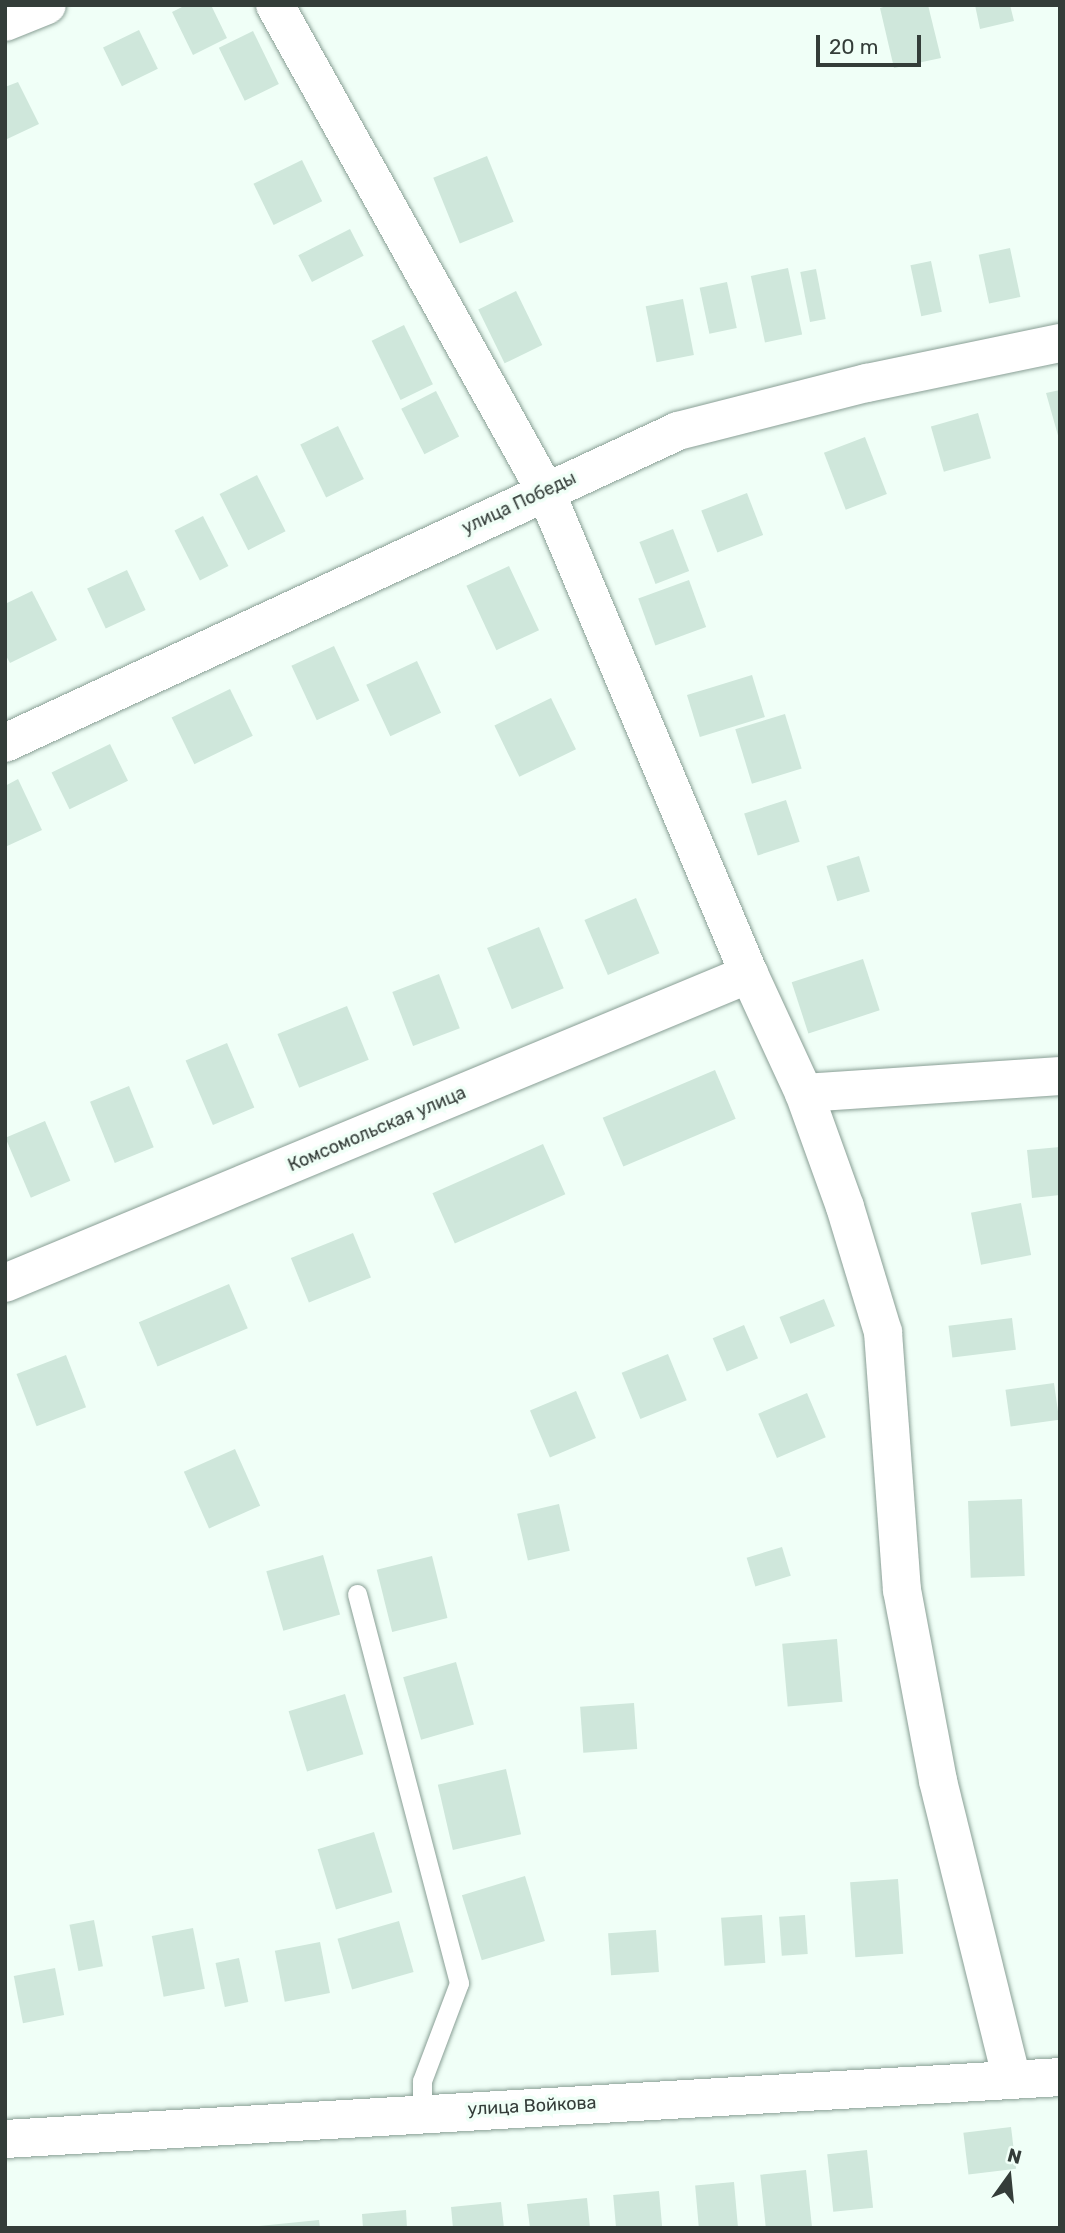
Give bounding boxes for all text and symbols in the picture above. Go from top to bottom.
scale bar [820,21,925,65]
text: 20 m [829,34,878,59]
street label: улица Победы [458,467,580,539]
street label: Комсомольская улица [285,1082,469,1176]
street label: улица Войкова [467,2092,597,2120]
north arrow [974,2142,1044,2212]
text: N [1005,2143,1024,2169]

